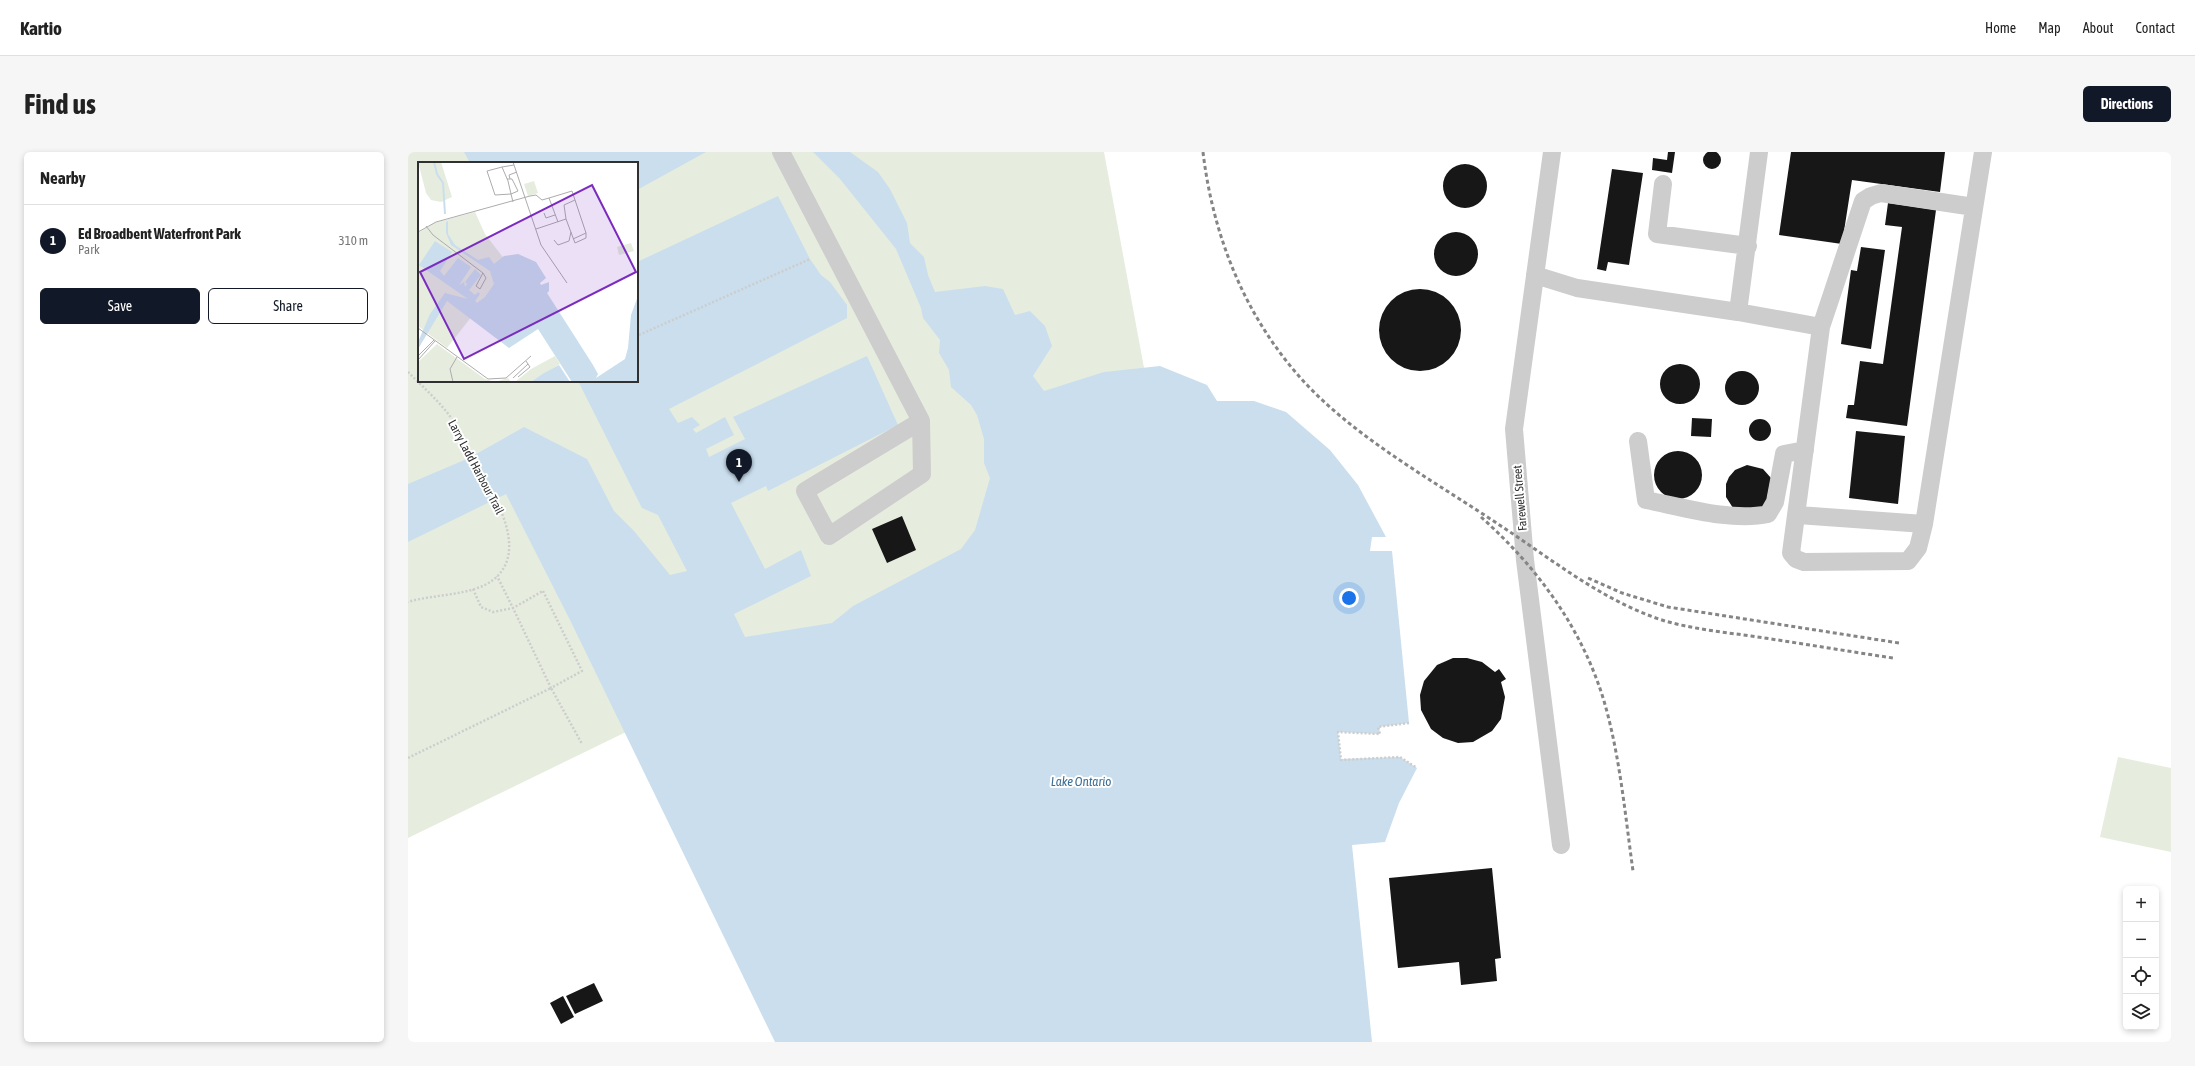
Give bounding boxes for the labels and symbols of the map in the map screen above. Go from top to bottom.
inset map [418,162,638,382]
street label: Larry Ladd Harbour Trail [445,417,507,517]
pin: 1 [726,449,752,482]
street label: Farewell Street [1510,464,1530,531]
your location [1339,588,1359,608]
water label: Lake Ontario [1051,774,1111,789]

